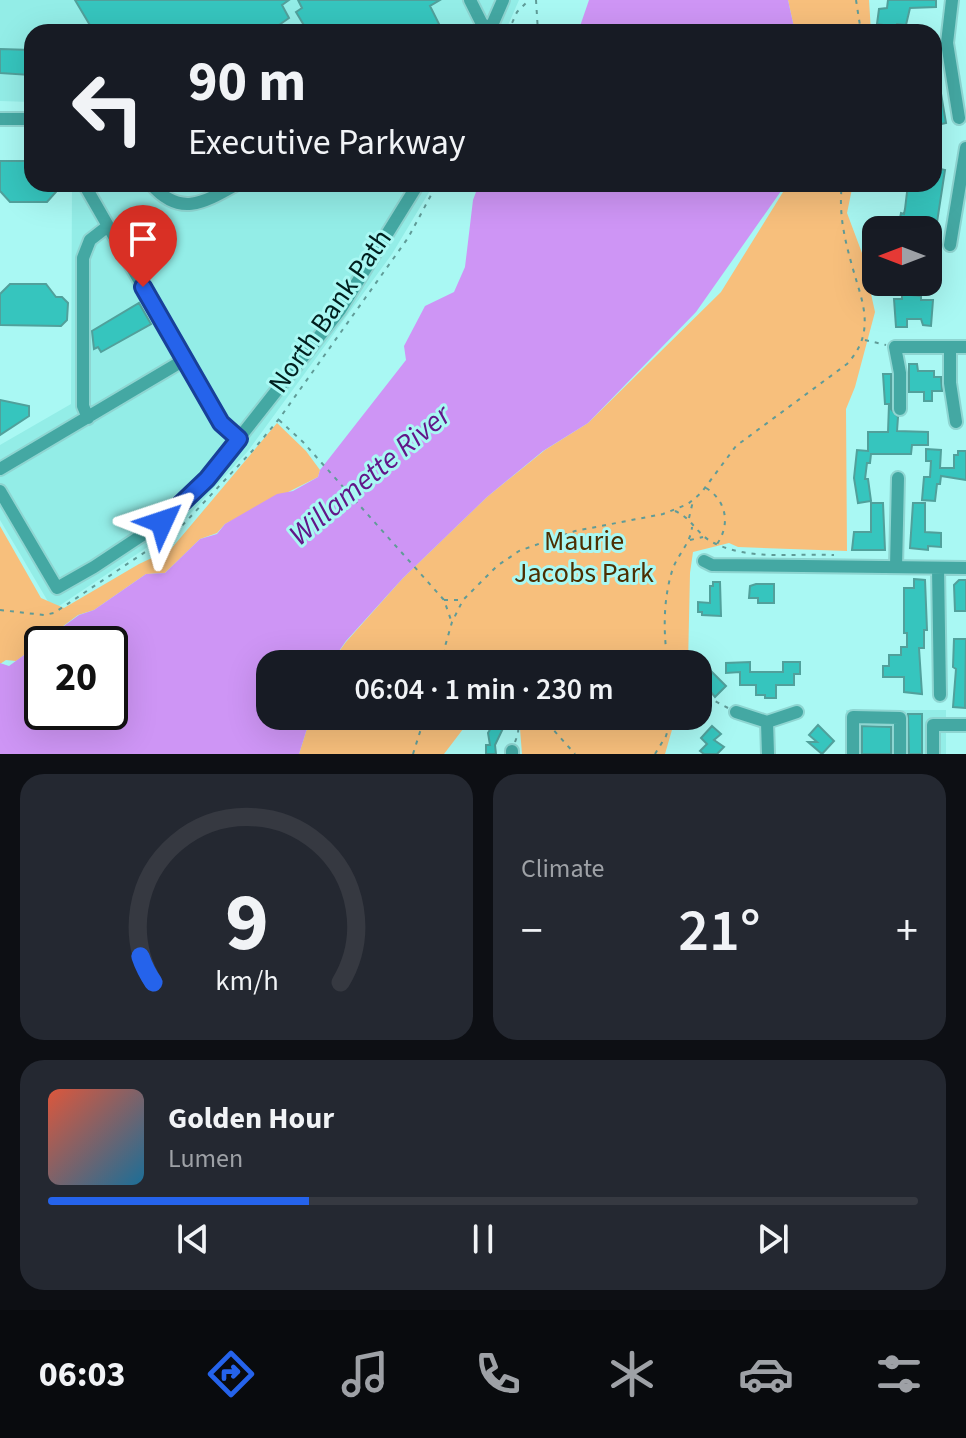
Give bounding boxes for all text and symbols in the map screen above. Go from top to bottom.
text: 90 m [188,43,306,122]
icon: left [56,56,160,160]
text: Executive Parkway [188,117,466,168]
pin [109,205,177,287]
north arrow [862,216,942,296]
map controls [862,216,942,296]
icon: arrive [121,217,165,261]
street label: North Bank Path [259,221,401,401]
water label: Willamette River [280,393,462,556]
position arrow [120,480,204,564]
park label: Maurie Jacobs Park [514,521,654,593]
speed limit sign: 20 [24,626,128,730]
text: 06:04 · 1 min · 230 m [354,668,614,711]
text: Climate [521,850,605,887]
text: 9 [225,864,268,982]
text: 21° [678,889,761,974]
text: − [521,900,543,963]
text: + [896,900,918,963]
text: km/h [215,961,278,1001]
text: Golden Hour [168,1097,334,1140]
text: Lumen [168,1140,243,1177]
icon: previous [171,1217,215,1261]
icon: pause [461,1217,505,1261]
icon: next [751,1217,795,1261]
icon: directions [203,1346,259,1402]
icon: music [337,1346,393,1402]
icon: phone [470,1346,526,1402]
icon: climate [604,1346,660,1402]
icon: car [738,1346,794,1402]
icon: filters [871,1346,927,1402]
text: 06:03 [39,1349,126,1400]

